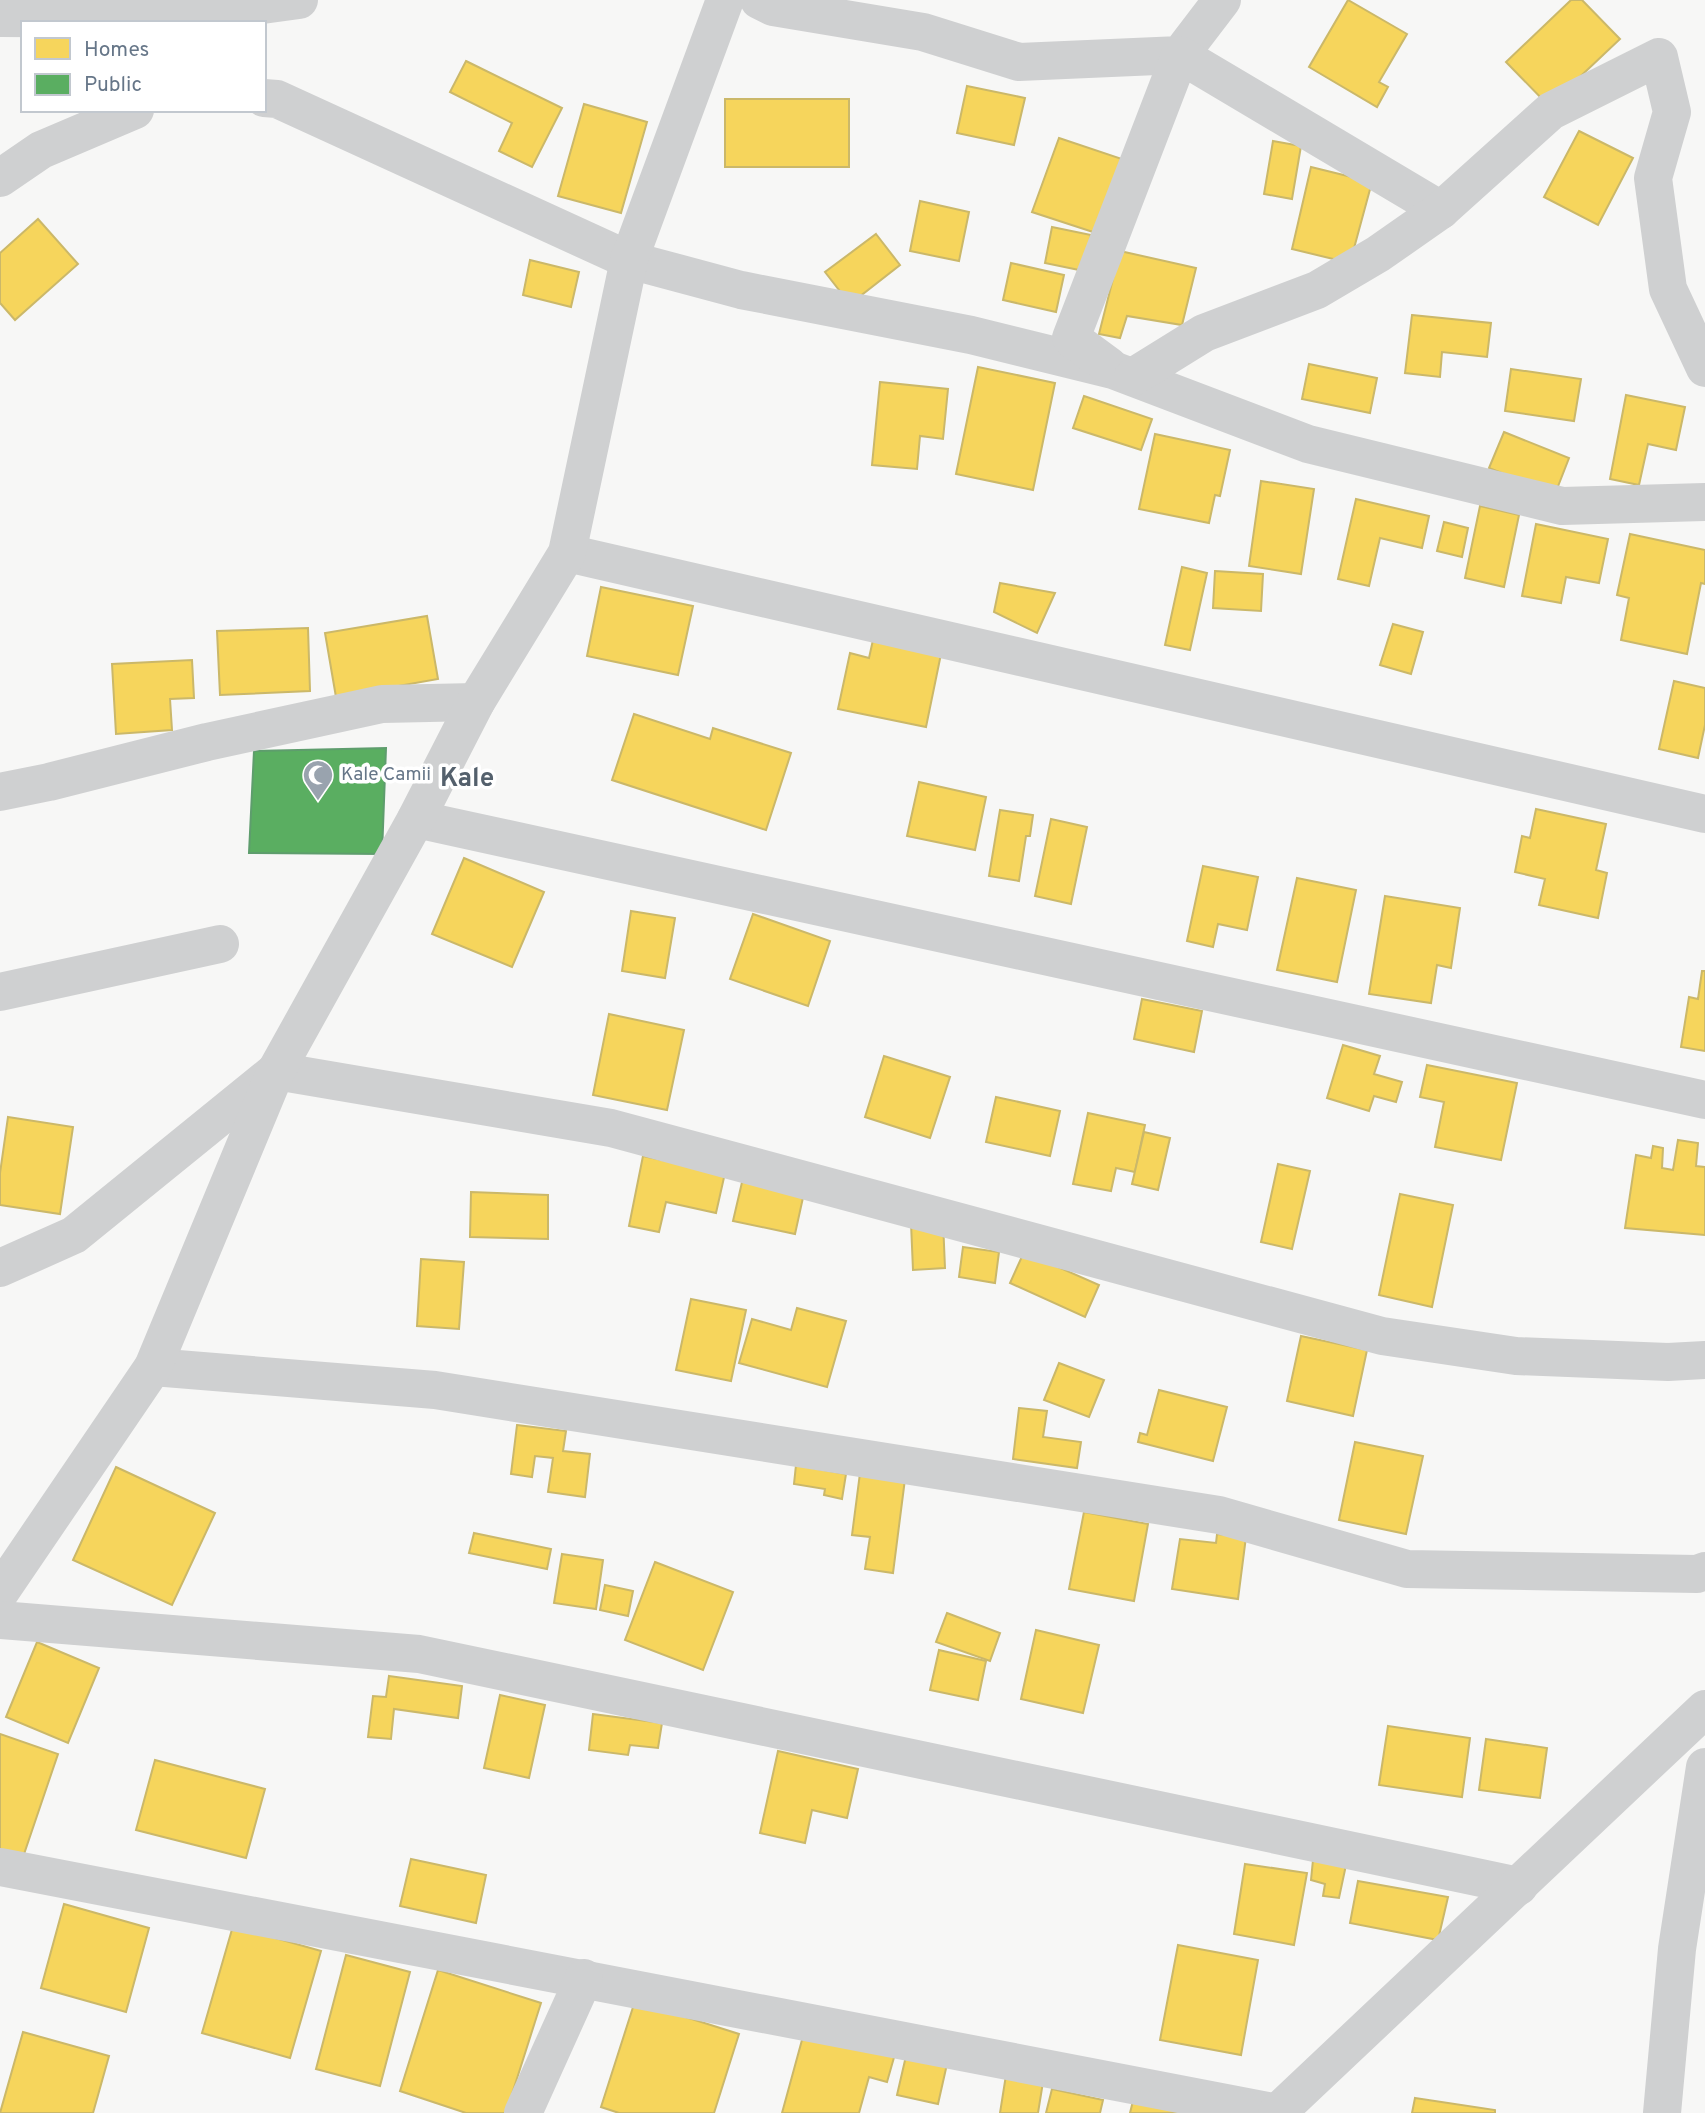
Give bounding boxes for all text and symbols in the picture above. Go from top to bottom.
legend [21,21,266,112]
text: Homes [84,37,149,64]
text: Public [84,72,142,99]
mosque icon: Kale Camii [301,758,335,802]
place label: Kale Camii [341,763,431,787]
district label: Kale [440,763,494,796]

